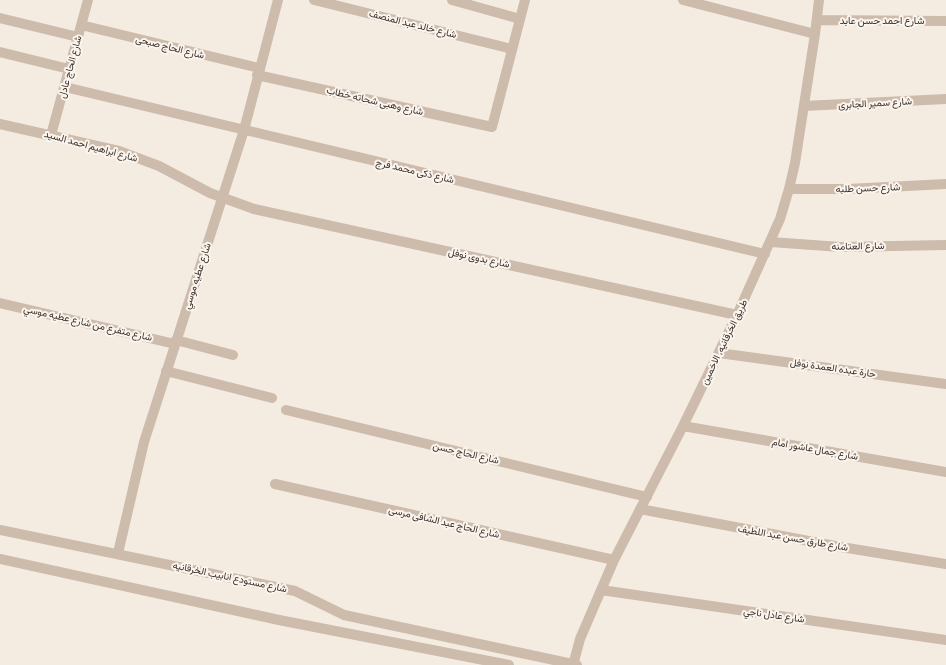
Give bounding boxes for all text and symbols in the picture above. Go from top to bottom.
street label: شارع خالد عبد المنصف [368,7,458,41]
street label: شارع احمد حسن عابد [840,15,924,27]
street label: شارع الحاج صبحى [134,33,206,61]
street label: شارع الحاج عادل [56,34,84,100]
street label: شارع وهبى شحاته خطاب [325,84,425,118]
street label: شارع سمير الجابرى [838,95,912,111]
street label: شارع ابراهيم احمد السيد [43,128,139,164]
street label: شارع ذكى محمد فرج [375,156,455,186]
street label: شارع حسن طلبه [835,181,901,195]
street label: شارع العتامنه [831,240,885,252]
street label: شارع عطيه موسي [181,241,213,311]
street label: شارع بدوى نوفل [447,246,511,270]
street label: طريق الخرقانيه, الاخمين [698,297,750,387]
street label: شارع متفرع من شارع عطيه موسي [23,302,153,344]
street label: حارة عبده العمدة نوفل [789,356,877,380]
street label: شارع جمال عاشور امام [771,436,859,462]
street label: شارع الحاج حسن [432,440,500,466]
street label: شارع الحاج عبد الشافى مرسى [387,503,501,541]
street label: شارع طارق حسن عبد اللطيف [737,522,849,554]
street label: شارع مستودع انابيب الخرقانيه [172,559,288,595]
street label: شارع عادل ناجي [743,605,805,625]

